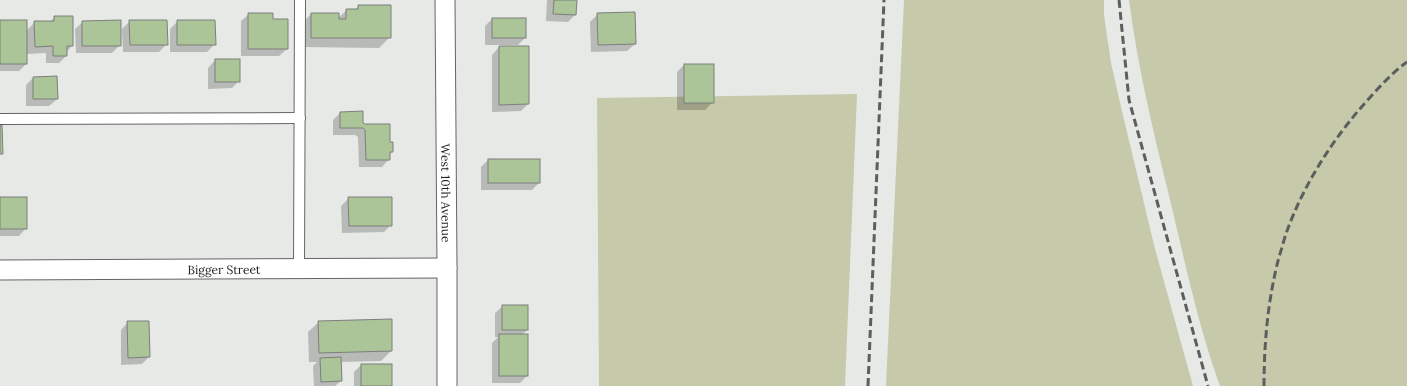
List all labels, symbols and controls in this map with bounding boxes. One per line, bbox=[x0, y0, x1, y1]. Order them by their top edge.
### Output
street label: West 10th Avenue bbox=[439, 143, 454, 243]
street label: Bigger Street bbox=[188, 261, 261, 277]

